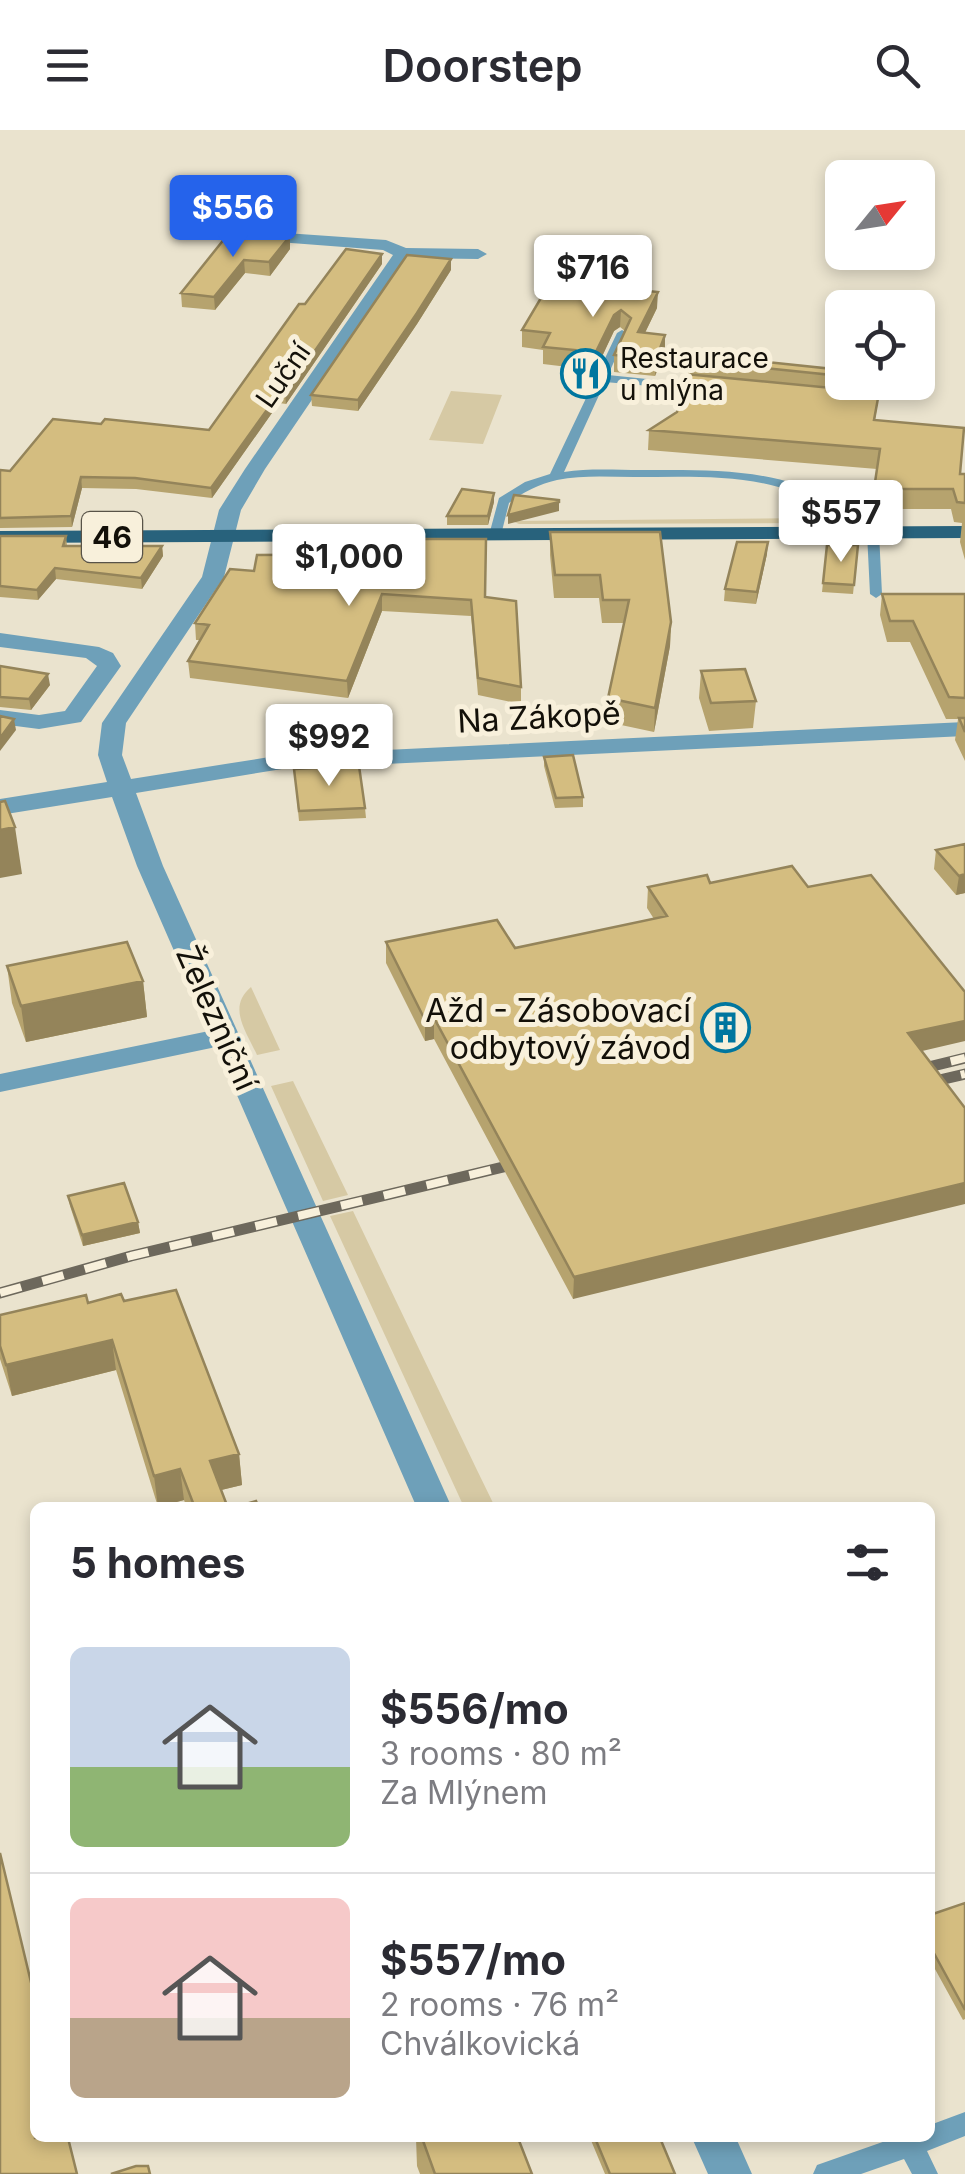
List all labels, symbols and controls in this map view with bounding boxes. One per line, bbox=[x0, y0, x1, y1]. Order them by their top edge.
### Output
icon: menu bbox=[40, 38, 95, 93]
text: Doorstep bbox=[382, 38, 583, 93]
icon: search bbox=[870, 38, 925, 93]
north arrow bbox=[825, 160, 935, 270]
map controls bbox=[825, 160, 935, 400]
pin: $556 bbox=[174, 175, 292, 260]
text: $556 bbox=[192, 188, 274, 227]
pin: $716 bbox=[534, 235, 652, 320]
text: $716 bbox=[556, 248, 630, 287]
button: locate bbox=[825, 290, 935, 400]
street label: Luční bbox=[249, 336, 318, 414]
place label: Restaurace u mlýna bbox=[620, 341, 769, 407]
restaurant icon: Restaurace u mlýna bbox=[559, 348, 611, 400]
pin: $557 bbox=[782, 480, 900, 565]
text: $557 bbox=[801, 493, 881, 532]
road number: 46 bbox=[82, 512, 142, 562]
pin: $1,000 bbox=[268, 524, 430, 609]
text: $1,000 bbox=[294, 537, 404, 576]
street label: Na Zákopě bbox=[456, 693, 622, 741]
pin: $992 bbox=[270, 704, 388, 789]
text: $992 bbox=[288, 717, 370, 756]
street label: Železniční bbox=[168, 940, 266, 1096]
place label: Ažd - Zásobovací odbytový závod bbox=[425, 991, 691, 1067]
building icon: Ažd - Zásobovací odbytový závod bbox=[700, 1002, 752, 1054]
icon: filters bbox=[840, 1535, 895, 1590]
text: 5 homes bbox=[70, 1537, 246, 1588]
text: $556/mo bbox=[380, 1683, 569, 1734]
icon: home bbox=[150, 1687, 270, 1807]
text: 3 rooms · 80 m² bbox=[380, 1734, 622, 1773]
text: Za Mlýnem bbox=[380, 1773, 547, 1812]
text: $557/mo bbox=[380, 1934, 566, 1985]
icon: home bbox=[150, 1938, 270, 2058]
text: 2 rooms · 76 m² bbox=[380, 1985, 619, 2024]
text: Chválkovická bbox=[380, 2024, 580, 2063]

